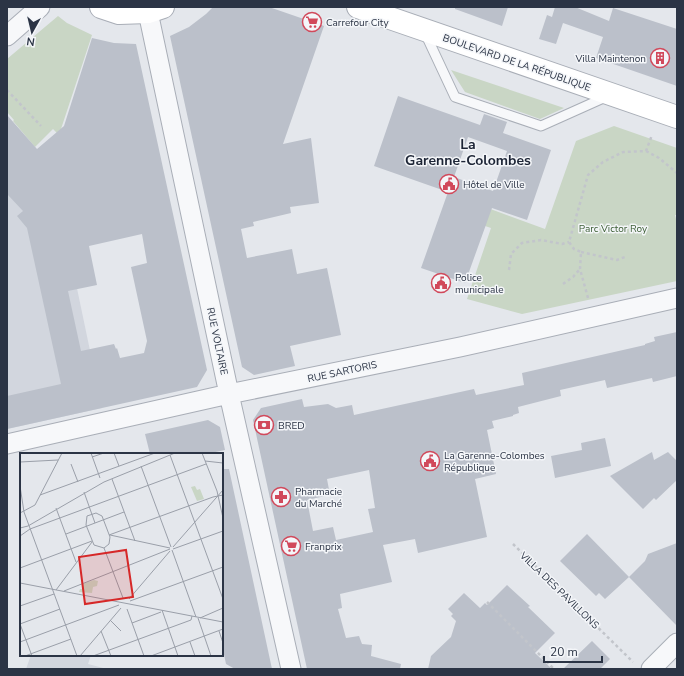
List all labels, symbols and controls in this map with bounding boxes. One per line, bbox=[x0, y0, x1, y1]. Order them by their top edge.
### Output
supermarket icon: Carrefour City bbox=[301, 11, 323, 33]
north arrow bbox=[12, 12, 52, 52]
place label: Carrefour City bbox=[326, 16, 389, 30]
street label: BOULEVARD DE LA RÉPUBLIQUE bbox=[441, 31, 593, 95]
text: N bbox=[26, 33, 36, 49]
building icon: Villa Maintenon bbox=[649, 47, 671, 69]
place label: Villa Maintenon bbox=[574, 52, 646, 66]
district label: La Garenne-Colombes bbox=[405, 135, 531, 170]
public building icon: Hôtel de Ville bbox=[438, 173, 460, 195]
place label: Hôtel de Ville bbox=[463, 178, 525, 192]
park label: Parc Victor Roy bbox=[579, 222, 648, 236]
place label: Police municipale bbox=[455, 271, 503, 297]
public building icon: Police municipale bbox=[430, 272, 452, 294]
street label: RUE VOLTAIRE bbox=[203, 306, 231, 376]
street label: RUE SARTORIS bbox=[306, 358, 378, 386]
bank icon: BRED bbox=[253, 414, 275, 436]
place label: BRED bbox=[278, 419, 305, 433]
place label: La Garenne-Colombes République bbox=[444, 449, 545, 475]
public building icon: La Garenne-Colombes République bbox=[419, 450, 441, 472]
inset map bbox=[20, 453, 223, 656]
place label: Pharmacie du Marché bbox=[295, 485, 342, 511]
pharmacy icon: Pharmacie du Marché bbox=[270, 486, 292, 508]
supermarket icon: Franprix bbox=[280, 535, 302, 557]
place label: Franprix bbox=[305, 540, 343, 554]
street label: VILLA DES PAVILLONS bbox=[516, 548, 602, 632]
scale bar bbox=[544, 638, 602, 664]
text: 20 m bbox=[550, 644, 578, 660]

